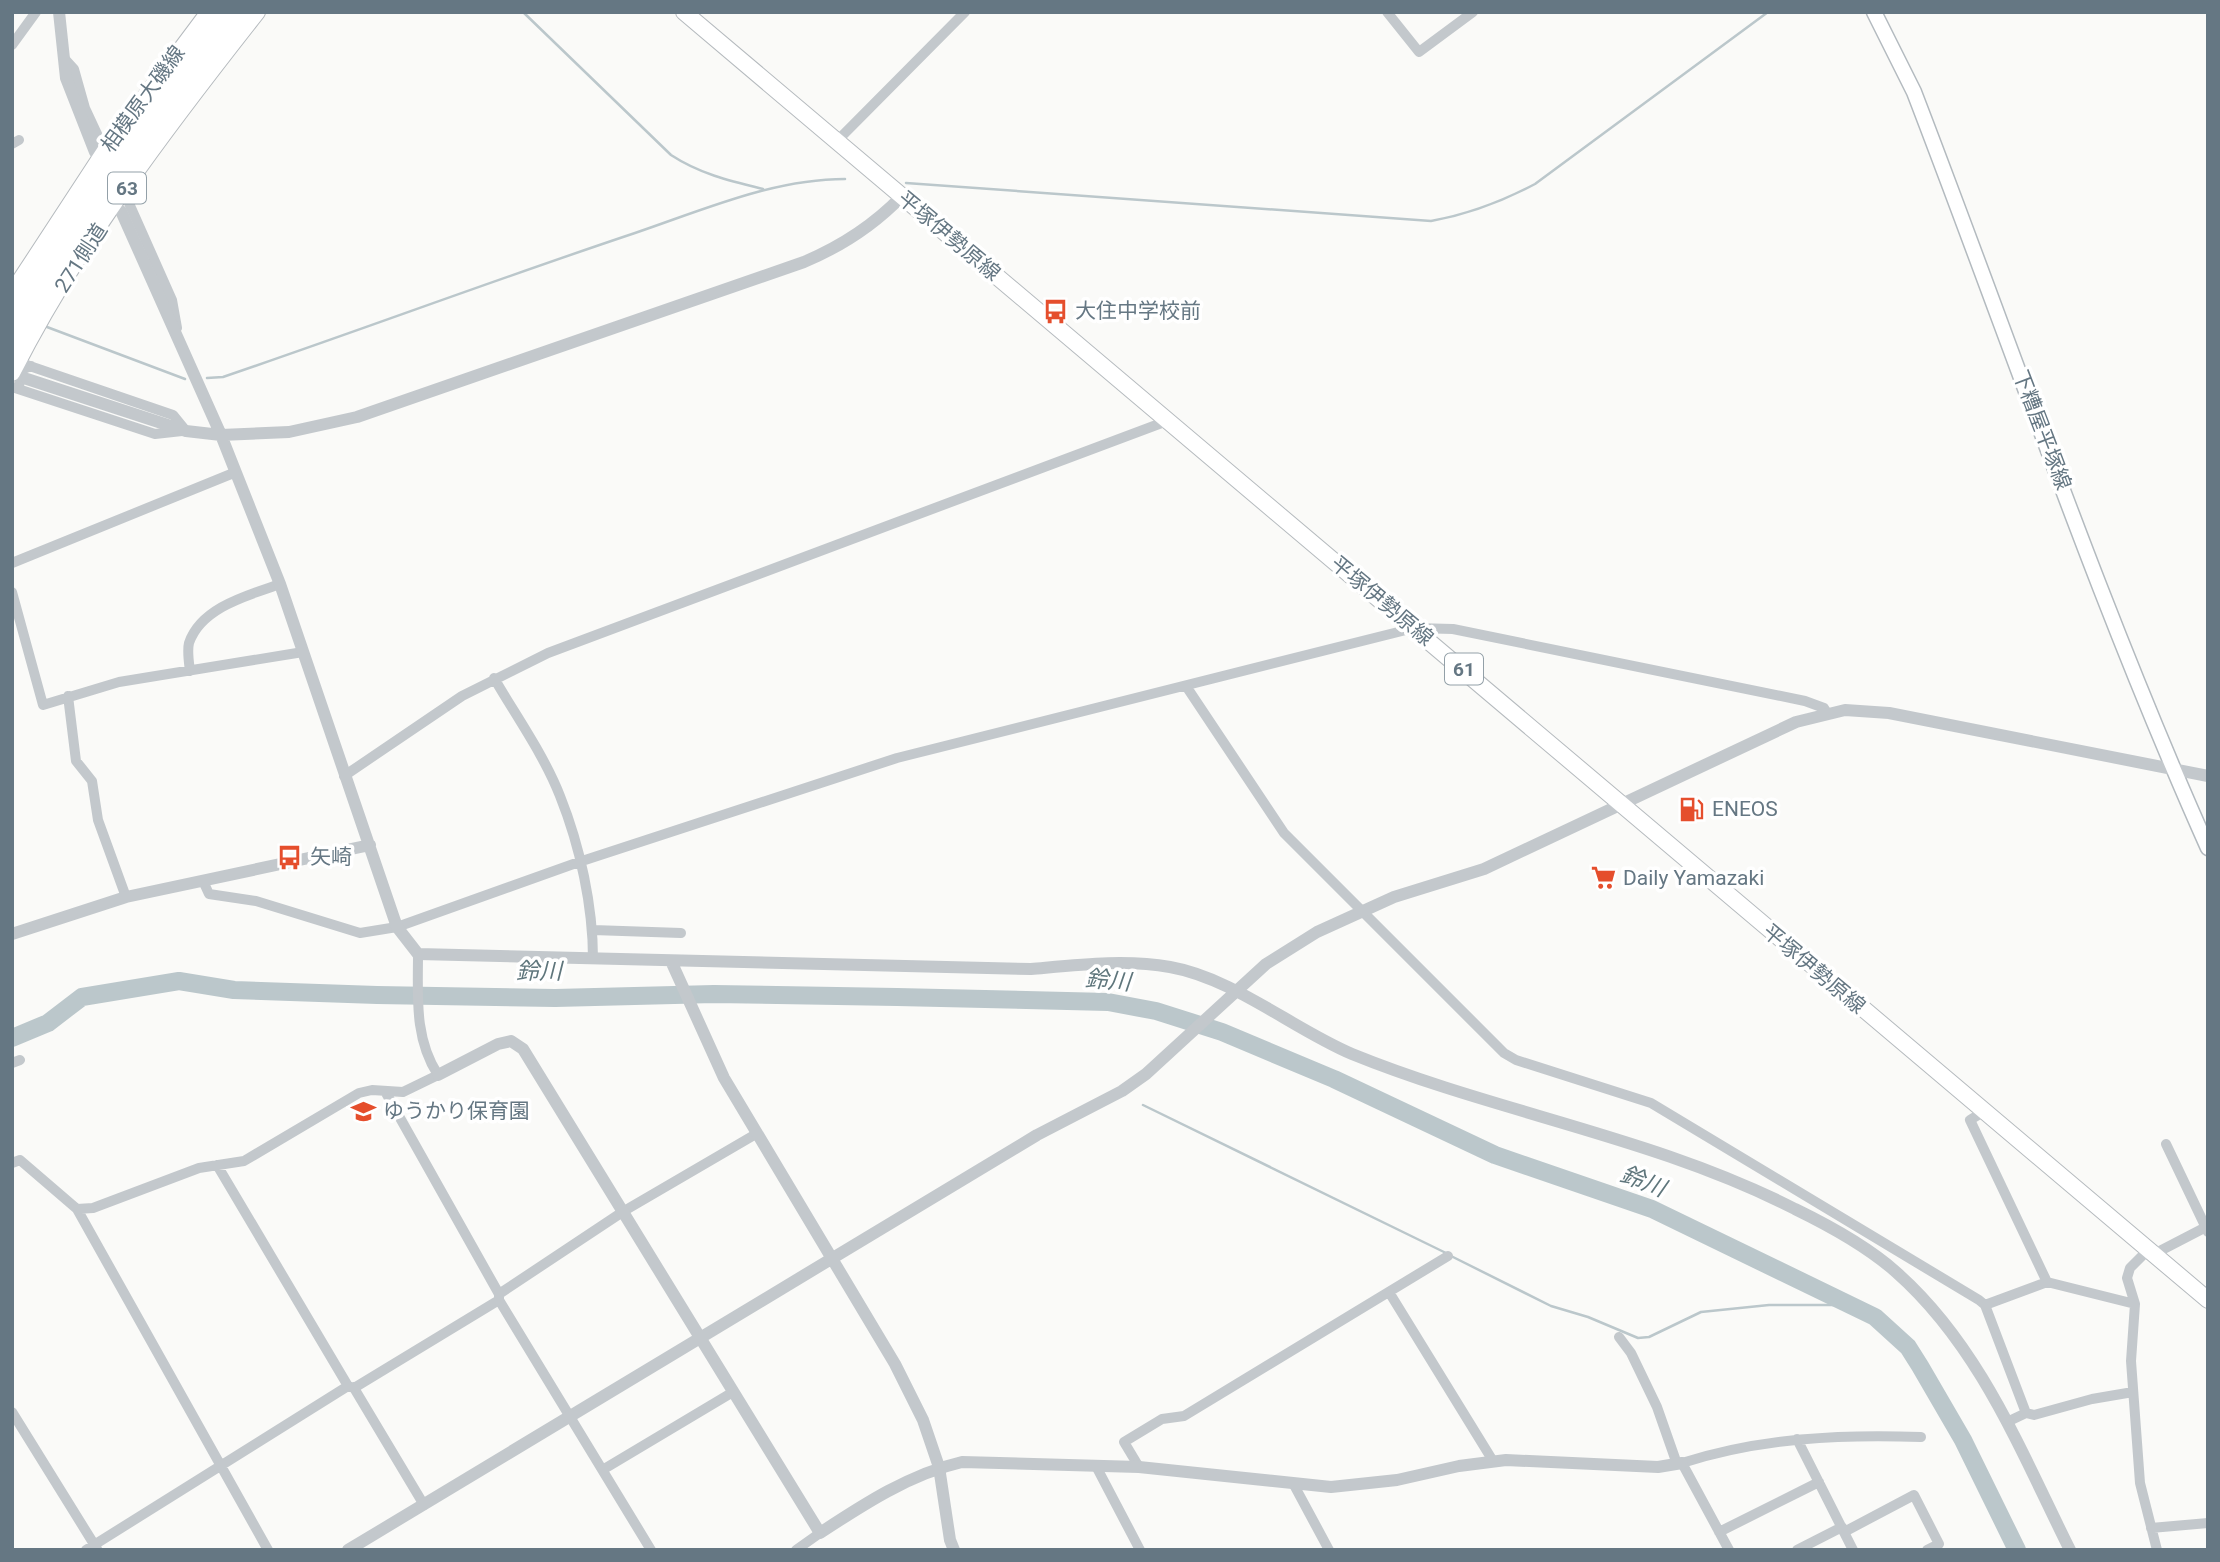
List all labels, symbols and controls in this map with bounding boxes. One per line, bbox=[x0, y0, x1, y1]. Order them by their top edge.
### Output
street label: 相模原大磯線 bbox=[96, 41, 190, 157]
road number: 63 bbox=[108, 172, 146, 204]
street label: 平塚伊勢原線 bbox=[893, 186, 1005, 286]
street label: 271側道 bbox=[50, 219, 112, 297]
bus stop icon: 大住中学校前 bbox=[1041, 297, 1069, 325]
place label: 大住中学校前 bbox=[1075, 299, 1201, 323]
street label: 下糟屋平塚線 bbox=[2008, 367, 2076, 493]
street label: 平塚伊勢原線 bbox=[1326, 551, 1438, 651]
road number: 61 bbox=[1445, 654, 1483, 684]
fuel station icon: ENEOS bbox=[1678, 795, 1706, 823]
place label: ENEOS bbox=[1712, 797, 1778, 821]
bus stop icon: 矢崎 bbox=[276, 843, 304, 871]
place label: 矢崎 bbox=[310, 845, 352, 869]
supermarket icon: Daily Yamazaki bbox=[1589, 864, 1617, 892]
place label: Daily Yamazaki bbox=[1623, 866, 1764, 890]
street label: 平塚伊勢原線 bbox=[1758, 919, 1870, 1019]
water label: 鈴川 bbox=[516, 958, 565, 985]
water label: 鈴川 bbox=[1084, 965, 1135, 996]
school or university icon: ゆうかり保育園 bbox=[349, 1097, 377, 1125]
place label: ゆうかり保育園 bbox=[383, 1099, 530, 1123]
water label: 鈴川 bbox=[1617, 1161, 1672, 1203]

